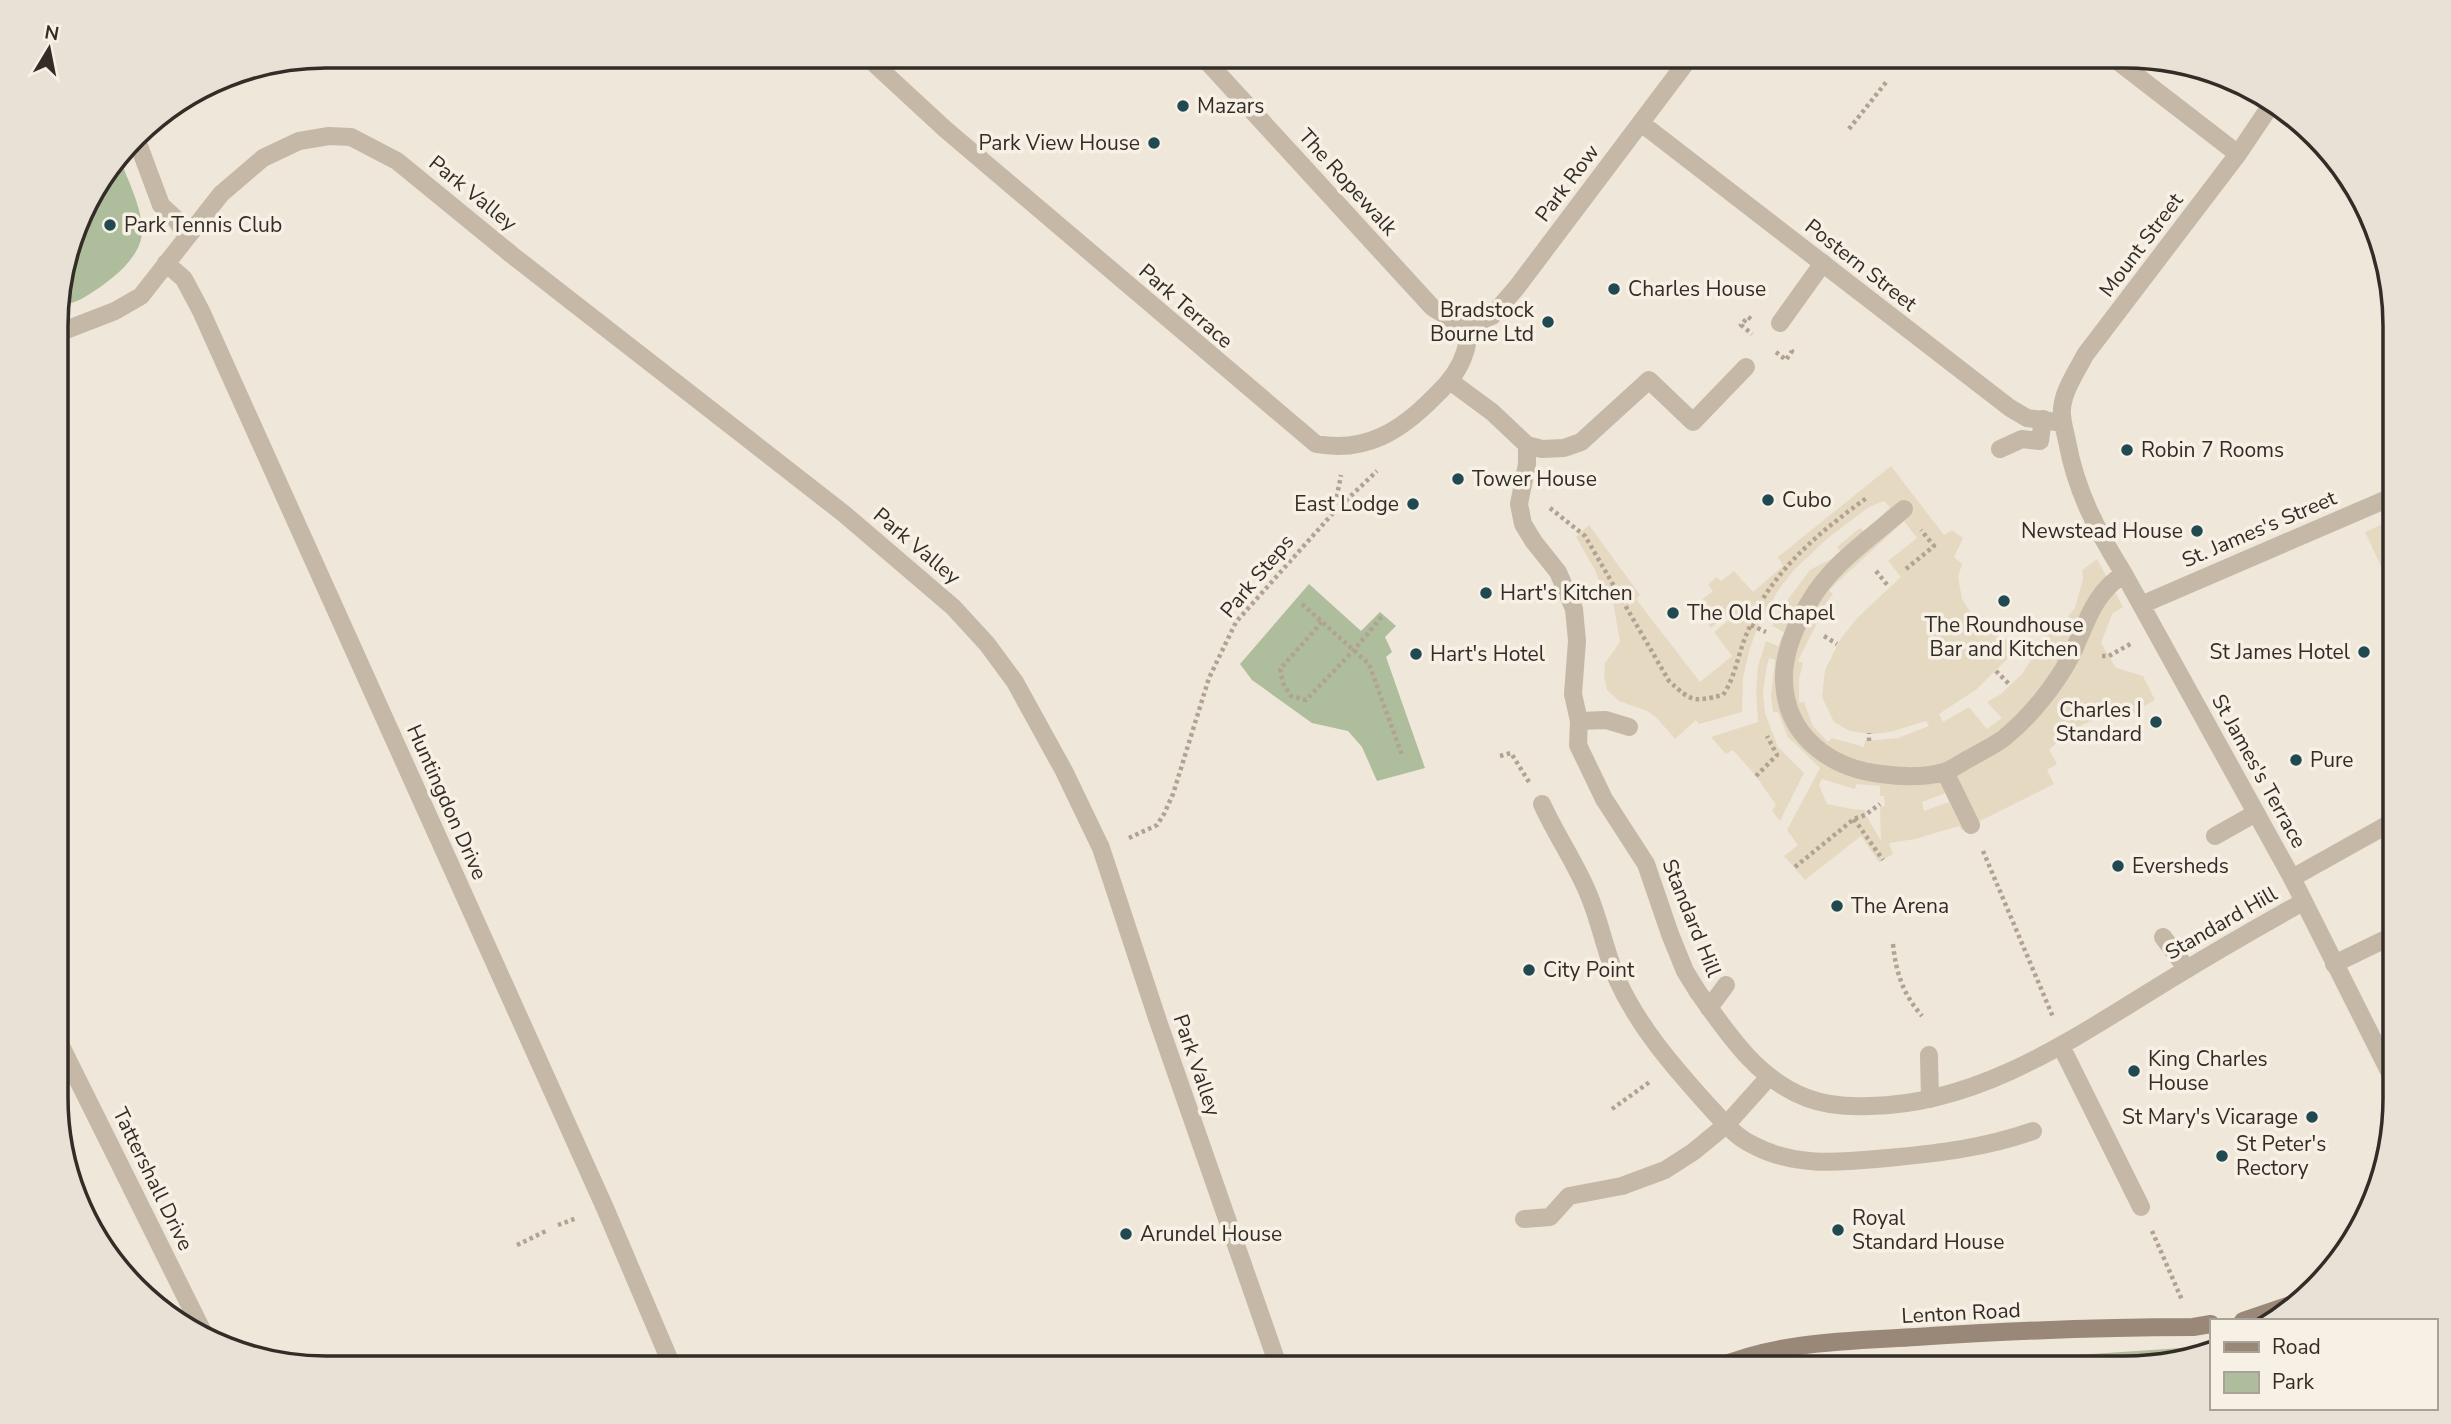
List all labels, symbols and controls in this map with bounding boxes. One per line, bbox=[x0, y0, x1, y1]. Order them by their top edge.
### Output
north arrow bbox=[14, 14, 84, 84]
text: N bbox=[43, 19, 61, 47]
place label: Mazars bbox=[1197, 92, 1264, 120]
marker: Mazars bbox=[1175, 98, 1191, 114]
street label: The Ropewalk bbox=[1292, 122, 1404, 242]
place label: Park View House bbox=[979, 129, 1140, 157]
marker: Park View House bbox=[1146, 135, 1162, 151]
street label: Park Row bbox=[1529, 138, 1606, 227]
street label: Park Valley bbox=[423, 149, 523, 237]
street label: Mount Street bbox=[2093, 187, 2190, 303]
place label: Park Tennis Club bbox=[124, 211, 282, 239]
street label: Postern Street bbox=[1799, 212, 1923, 318]
marker: Park Tennis Club bbox=[102, 217, 118, 233]
street label: Park Terrace bbox=[1133, 257, 1239, 355]
place label: Charles House bbox=[1628, 275, 1766, 303]
marker: Charles House bbox=[1606, 281, 1622, 297]
place label: Bradstock Bourne Ltd bbox=[1430, 296, 1534, 348]
marker: Bradstock Bourne Ltd bbox=[1540, 314, 1556, 330]
place label: Robin 7 Rooms bbox=[2141, 436, 2284, 464]
marker: Robin 7 Rooms bbox=[2119, 442, 2135, 458]
place label: Tower House bbox=[1472, 465, 1597, 493]
marker: Tower House bbox=[1450, 471, 1466, 487]
street label: St. James's Street bbox=[2177, 484, 2341, 574]
place label: Cubo bbox=[1782, 486, 1832, 514]
place label: East Lodge bbox=[1294, 490, 1399, 518]
marker: Cubo bbox=[1760, 492, 1776, 508]
marker: East Lodge bbox=[1405, 496, 1421, 512]
street label: Park Valley bbox=[867, 501, 967, 591]
place label: Newstead House bbox=[2021, 517, 2183, 545]
marker: Newstead House bbox=[2189, 523, 2205, 539]
street label: Park Steps bbox=[1214, 528, 1300, 624]
place label: Hart's Kitchen bbox=[1500, 579, 1633, 607]
marker: Hart's Kitchen bbox=[1478, 585, 1494, 601]
marker: The Roundhouse Bar and Kitchen bbox=[1996, 593, 2012, 609]
place label: The Old Chapel bbox=[1687, 599, 1836, 627]
marker: The Old Chapel bbox=[1665, 605, 1681, 621]
place label: The Roundhouse Bar and Kitchen bbox=[1924, 611, 2084, 663]
place label: St James Hotel bbox=[2210, 638, 2351, 666]
place label: Hart's Hotel bbox=[1430, 640, 1546, 668]
marker: St James Hotel bbox=[2356, 644, 2372, 660]
marker: Hart's Hotel bbox=[1408, 646, 1424, 662]
street label: St James's Terrace bbox=[2205, 689, 2313, 853]
place label: Charles I Standard bbox=[2056, 696, 2142, 748]
marker: Charles I Standard bbox=[2148, 714, 2164, 730]
street label: Huntingdon Drive bbox=[400, 720, 494, 884]
place label: Pure bbox=[2310, 746, 2354, 774]
marker: Pure bbox=[2288, 752, 2304, 768]
place label: Eversheds bbox=[2132, 852, 2229, 880]
street label: Standard Hill bbox=[1656, 855, 1729, 982]
marker: Eversheds bbox=[2110, 858, 2126, 874]
street label: Standard Hill bbox=[2160, 879, 2283, 966]
place label: The Arena bbox=[1851, 892, 1949, 920]
marker: The Arena bbox=[1829, 898, 1845, 914]
place label: City Point bbox=[1543, 956, 1635, 984]
marker: City Point bbox=[1521, 962, 1537, 978]
street label: Park Valley bbox=[1167, 1010, 1228, 1120]
place label: King Charles House bbox=[2148, 1045, 2268, 1097]
marker: King Charles House bbox=[2126, 1063, 2142, 1079]
street label: Tattershall Drive bbox=[106, 1103, 200, 1255]
place label: St Mary's Vicarage bbox=[2122, 1103, 2298, 1131]
marker: St Mary's Vicarage bbox=[2304, 1109, 2320, 1125]
place label: St Peter's Rectory bbox=[2236, 1130, 2326, 1182]
marker: St Peter's Rectory bbox=[2214, 1148, 2230, 1164]
place label: Royal Standard House bbox=[1852, 1204, 2004, 1256]
place label: Arundel House bbox=[1140, 1220, 1282, 1248]
marker: Royal Standard House bbox=[1830, 1222, 1846, 1238]
marker: Arundel House bbox=[1118, 1226, 1134, 1242]
street label: Lenton Road bbox=[1901, 1296, 2021, 1330]
legend bbox=[2210, 1319, 2437, 1410]
text: Road bbox=[2272, 1333, 2321, 1361]
text: Park bbox=[2272, 1368, 2314, 1396]

